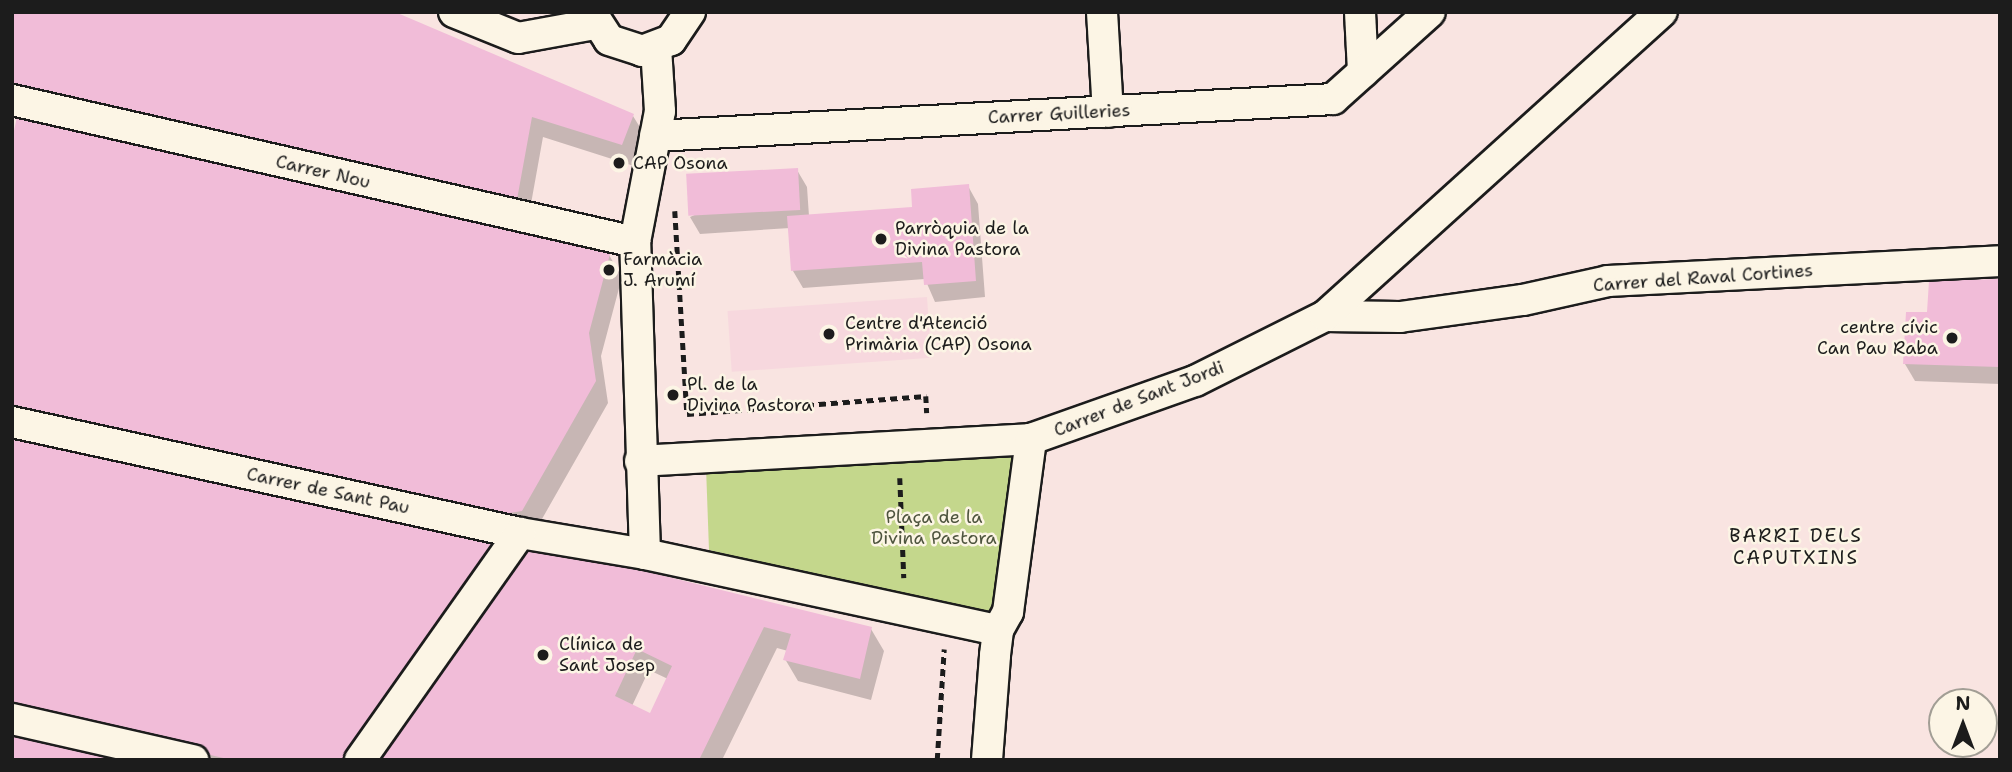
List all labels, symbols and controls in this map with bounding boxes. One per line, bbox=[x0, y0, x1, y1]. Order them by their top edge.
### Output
street label: Carrer Guilleries bbox=[987, 99, 1131, 129]
street label: Carrer Nou bbox=[274, 151, 372, 193]
place label: CAP Osona bbox=[633, 152, 728, 174]
marker: CAP Osona bbox=[611, 155, 627, 171]
place label: Parròquia de la Divina Pastora bbox=[895, 218, 1029, 260]
marker: Parròquia de la Divina Pastora bbox=[873, 231, 889, 247]
place label: Farmàcia J. Arumí bbox=[623, 249, 702, 292]
street label: Carrer del Raval Cortines bbox=[1592, 260, 1814, 296]
marker: Farmàcia J. Arumí bbox=[601, 262, 617, 278]
place label: Centre d'Atenció Primària (CAP) Osona bbox=[845, 313, 1032, 356]
place label: centre cívic Can Pau Raba bbox=[1817, 317, 1938, 360]
marker: Centre d'Atenció Primària (CAP) Osona bbox=[819, 324, 839, 344]
marker: centre cívic Can Pau Raba bbox=[1944, 330, 1960, 346]
street label: Carrer de Sant Jordi bbox=[1051, 357, 1227, 441]
place label: Pl. de la Divina Pastora bbox=[687, 374, 812, 416]
marker: Pl. de la Divina Pastora bbox=[665, 387, 681, 403]
street label: Carrer de Sant Pau bbox=[245, 463, 411, 519]
park label: Plaça de la Divina Pastora bbox=[871, 507, 997, 550]
district label: BARRI DELS CAPUTXINS bbox=[1730, 525, 1862, 569]
place label: Clínica de Sant Josep bbox=[559, 634, 655, 676]
marker: Clínica de Sant Josep bbox=[533, 645, 553, 665]
north arrow bbox=[1928, 688, 1998, 758]
text: N bbox=[1955, 691, 1971, 716]

